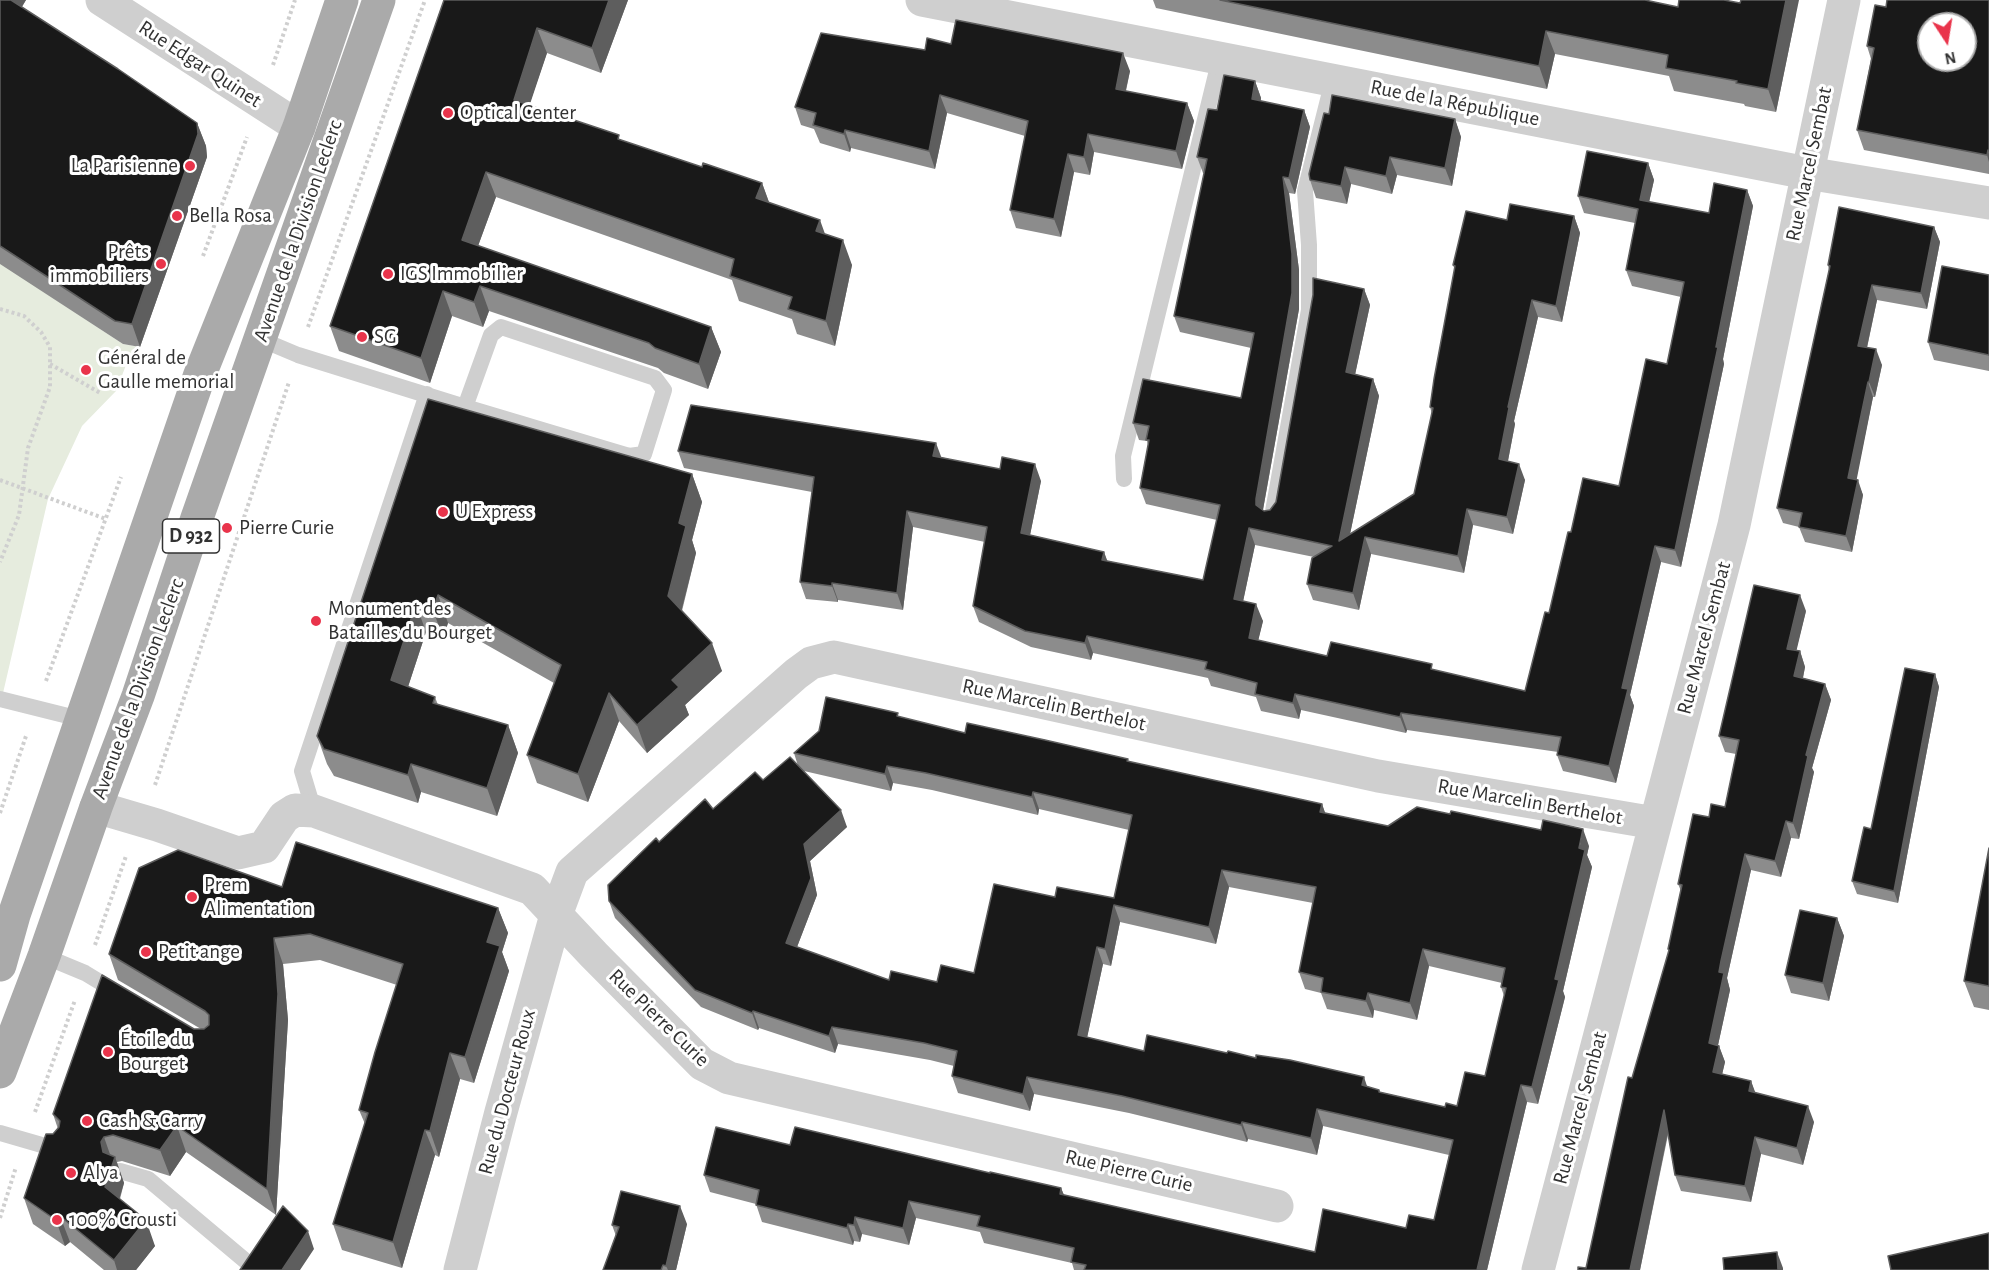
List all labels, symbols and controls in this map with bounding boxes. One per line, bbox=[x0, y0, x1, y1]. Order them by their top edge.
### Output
north arrow bbox=[1917, 12, 1977, 72]
street label: Rue Edgar Quinet bbox=[134, 15, 266, 113]
text: N bbox=[1943, 49, 1957, 67]
street label: Rue de la République bbox=[1368, 74, 1542, 132]
street label: Rue Marcel Sembat bbox=[1780, 84, 1838, 244]
place label: Optical Center bbox=[460, 100, 576, 126]
marker: Optical Center bbox=[441, 106, 455, 120]
street label: Avenue de la Division Leclerc bbox=[248, 117, 348, 345]
place label: La Parisienne bbox=[71, 153, 178, 179]
marker: La Parisienne bbox=[183, 159, 197, 173]
place label: Bella Rosa bbox=[189, 203, 272, 229]
marker: Bella Rosa bbox=[170, 209, 184, 223]
place label: Prêts immobiliers bbox=[50, 239, 149, 289]
marker: Prêts immobiliers bbox=[154, 257, 168, 271]
place label: IGS Immobilier bbox=[400, 261, 523, 287]
marker: IGS Immobilier bbox=[381, 267, 395, 281]
place label: SG bbox=[374, 324, 397, 350]
marker: SG bbox=[355, 330, 369, 344]
place label: Général de Gaulle memorial bbox=[98, 345, 234, 395]
marker: Général de Gaulle memorial bbox=[79, 363, 93, 377]
place label: U Express bbox=[455, 499, 533, 525]
marker: U Express bbox=[436, 505, 450, 519]
place label: Pierre Curie bbox=[239, 515, 334, 541]
road number: D 932 bbox=[162, 519, 219, 553]
marker: Pierre Curie bbox=[220, 521, 234, 535]
street label: Rue Marcel Sembat bbox=[1671, 559, 1737, 717]
street label: Avenue de la Division Leclerc bbox=[86, 575, 190, 803]
place label: Monument des Batailles du Bourget bbox=[328, 596, 492, 646]
marker: Monument des Batailles du Bourget bbox=[309, 614, 323, 628]
street label: Rue Marcelin Berthelot bbox=[960, 673, 1148, 737]
street label: Rue Marcelin Berthelot bbox=[1436, 773, 1624, 831]
place label: Prem Alimentation bbox=[204, 872, 313, 922]
marker: Prem Alimentation bbox=[185, 890, 199, 904]
place label: Petit ange bbox=[158, 939, 240, 965]
marker: Petit ange bbox=[139, 945, 153, 959]
street label: Rue Pierre Curie bbox=[603, 964, 715, 1072]
street label: Rue du Docteur Roux bbox=[473, 1007, 541, 1177]
place label: Étoile du Bourget bbox=[120, 1027, 191, 1077]
street label: Rue Marcel Sembat bbox=[1547, 1029, 1613, 1187]
marker: Étoile du Bourget bbox=[101, 1045, 115, 1059]
place label: Cash & Carry bbox=[99, 1108, 203, 1134]
marker: Cash & Carry bbox=[80, 1114, 94, 1128]
street label: Rue Pierre Curie bbox=[1063, 1144, 1195, 1198]
place label: Alya bbox=[83, 1160, 119, 1186]
marker: Alya bbox=[64, 1166, 78, 1180]
place label: 100% Crousti bbox=[69, 1207, 177, 1233]
marker: 100% Crousti bbox=[50, 1213, 64, 1227]

